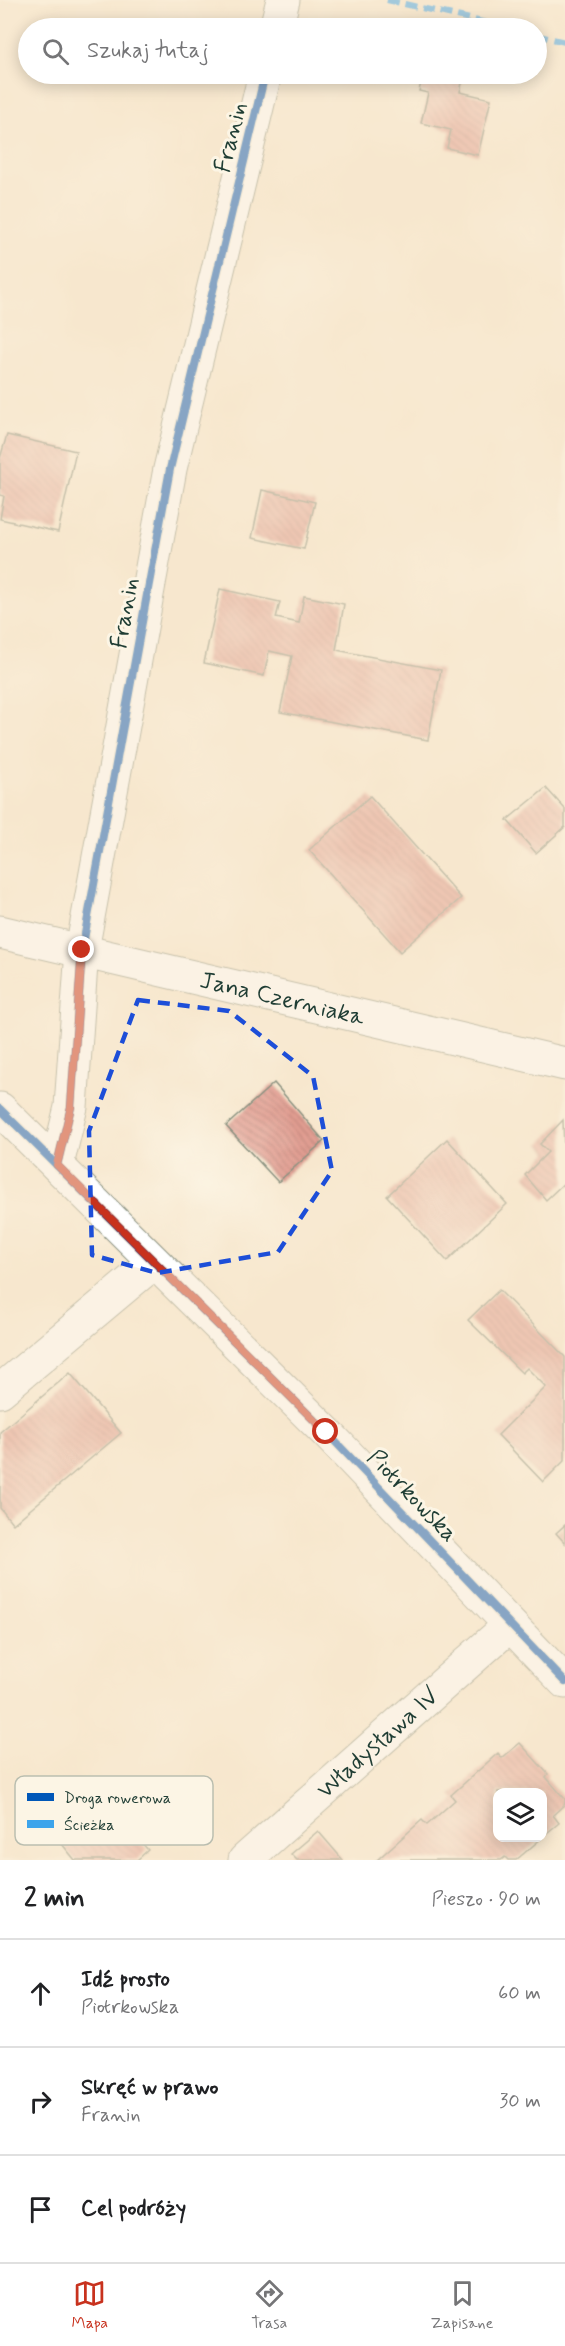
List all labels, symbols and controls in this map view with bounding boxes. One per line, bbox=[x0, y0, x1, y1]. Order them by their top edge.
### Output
search box bbox=[18, 18, 547, 84]
icon: search bbox=[39, 35, 72, 68]
text: Szukaj tutaj bbox=[87, 37, 209, 65]
street label: Franin bbox=[208, 99, 255, 176]
street label: Franin bbox=[104, 575, 147, 651]
route end bbox=[68, 936, 94, 962]
street label: Jana Czerniaka bbox=[197, 965, 368, 1034]
route start bbox=[312, 1418, 338, 1444]
street label: Piotrkowska bbox=[360, 1443, 464, 1549]
street label: Władysława IV bbox=[311, 1681, 446, 1806]
legend bbox=[15, 1776, 213, 1845]
text: Droga rowerowa bbox=[64, 1788, 171, 1809]
map controls bbox=[493, 1788, 547, 1842]
button: layers bbox=[493, 1788, 547, 1842]
text: Ścieżka bbox=[64, 1815, 115, 1836]
text: 2 min bbox=[24, 1882, 85, 1916]
text: Pieszo · 90 m bbox=[431, 1886, 541, 1913]
text: Idź prosto bbox=[81, 1966, 170, 1994]
icon: ahead bbox=[24, 1977, 57, 2010]
text: 60 m bbox=[498, 1980, 541, 2007]
text: Piotrkowska bbox=[81, 1994, 179, 2021]
text: Skręć w prawo bbox=[81, 2074, 218, 2102]
icon: right bbox=[24, 2085, 57, 2118]
text: 30 m bbox=[499, 2088, 541, 2115]
text: Franin bbox=[81, 2102, 141, 2129]
icon: arrive bbox=[24, 2193, 57, 2226]
text: Cel podróży bbox=[81, 2195, 186, 2223]
tab: Mapa bbox=[72, 2277, 108, 2334]
tab: Trasa bbox=[251, 2277, 287, 2334]
tab: Zapisane bbox=[431, 2277, 493, 2334]

